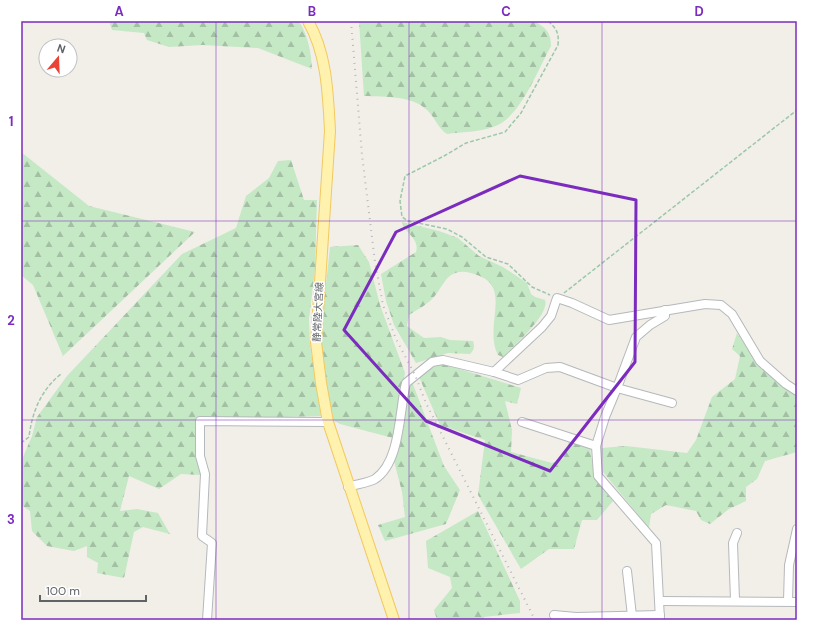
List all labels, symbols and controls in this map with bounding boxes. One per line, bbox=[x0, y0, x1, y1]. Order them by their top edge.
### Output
text: A bbox=[114, 3, 124, 20]
text: B bbox=[308, 3, 316, 20]
text: C bbox=[501, 3, 511, 20]
text: D bbox=[694, 3, 704, 20]
north arrow bbox=[38, 38, 78, 78]
text: N bbox=[55, 41, 67, 56]
text: 1 bbox=[9, 113, 13, 130]
street label: 静常陸大宮線 bbox=[310, 282, 326, 342]
text: 2 bbox=[7, 312, 15, 329]
text: 3 bbox=[7, 511, 15, 528]
scale bar bbox=[40, 577, 146, 603]
text: 100 m bbox=[46, 583, 80, 599]

